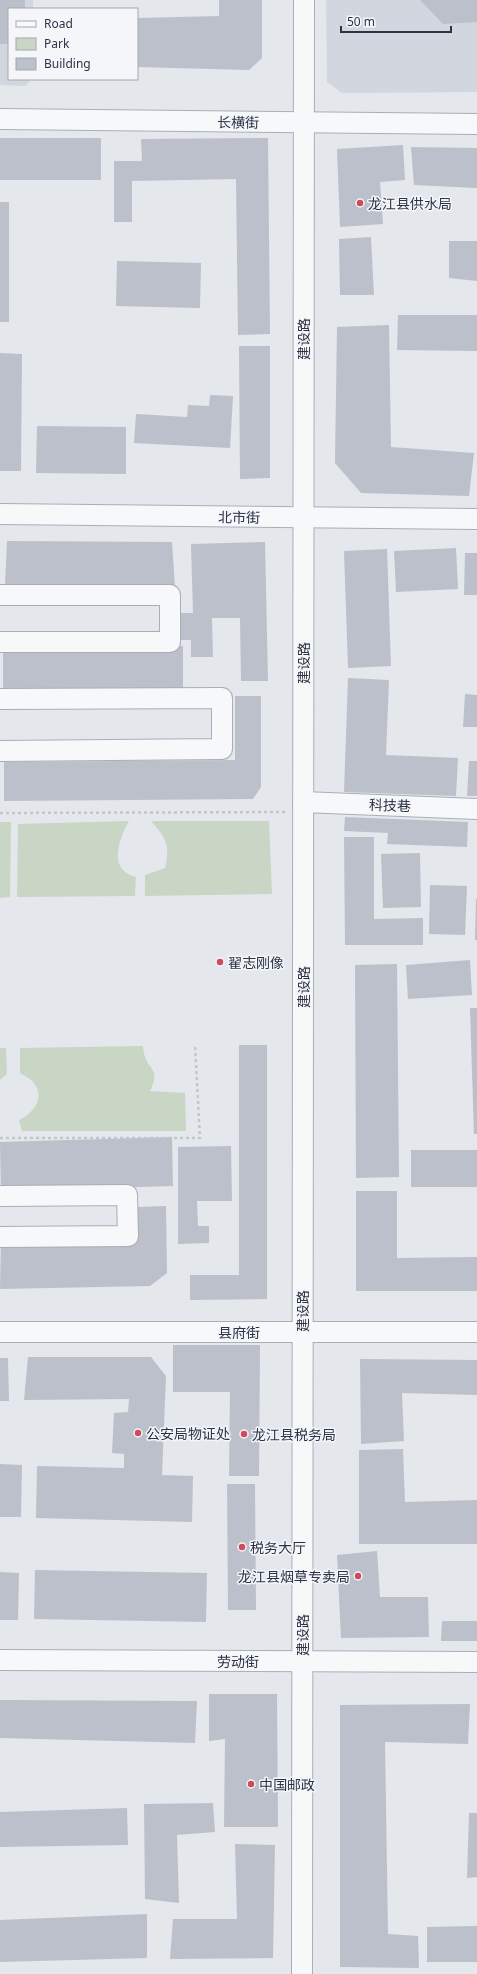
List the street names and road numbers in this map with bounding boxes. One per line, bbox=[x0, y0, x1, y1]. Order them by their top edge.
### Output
street label: 长横街 bbox=[217, 112, 259, 132]
street label: 建设路 bbox=[294, 318, 313, 360]
street label: 北市街 bbox=[218, 507, 260, 527]
street label: 建设路 bbox=[294, 642, 313, 684]
street label: 科技巷 bbox=[369, 795, 411, 815]
street label: 建设路 bbox=[294, 966, 313, 1008]
street label: 建设路 bbox=[293, 1290, 312, 1332]
street label: 县府街 bbox=[218, 1323, 260, 1342]
street label: 建设路 bbox=[293, 1614, 312, 1656]
street label: 劳动街 bbox=[217, 1652, 259, 1671]

